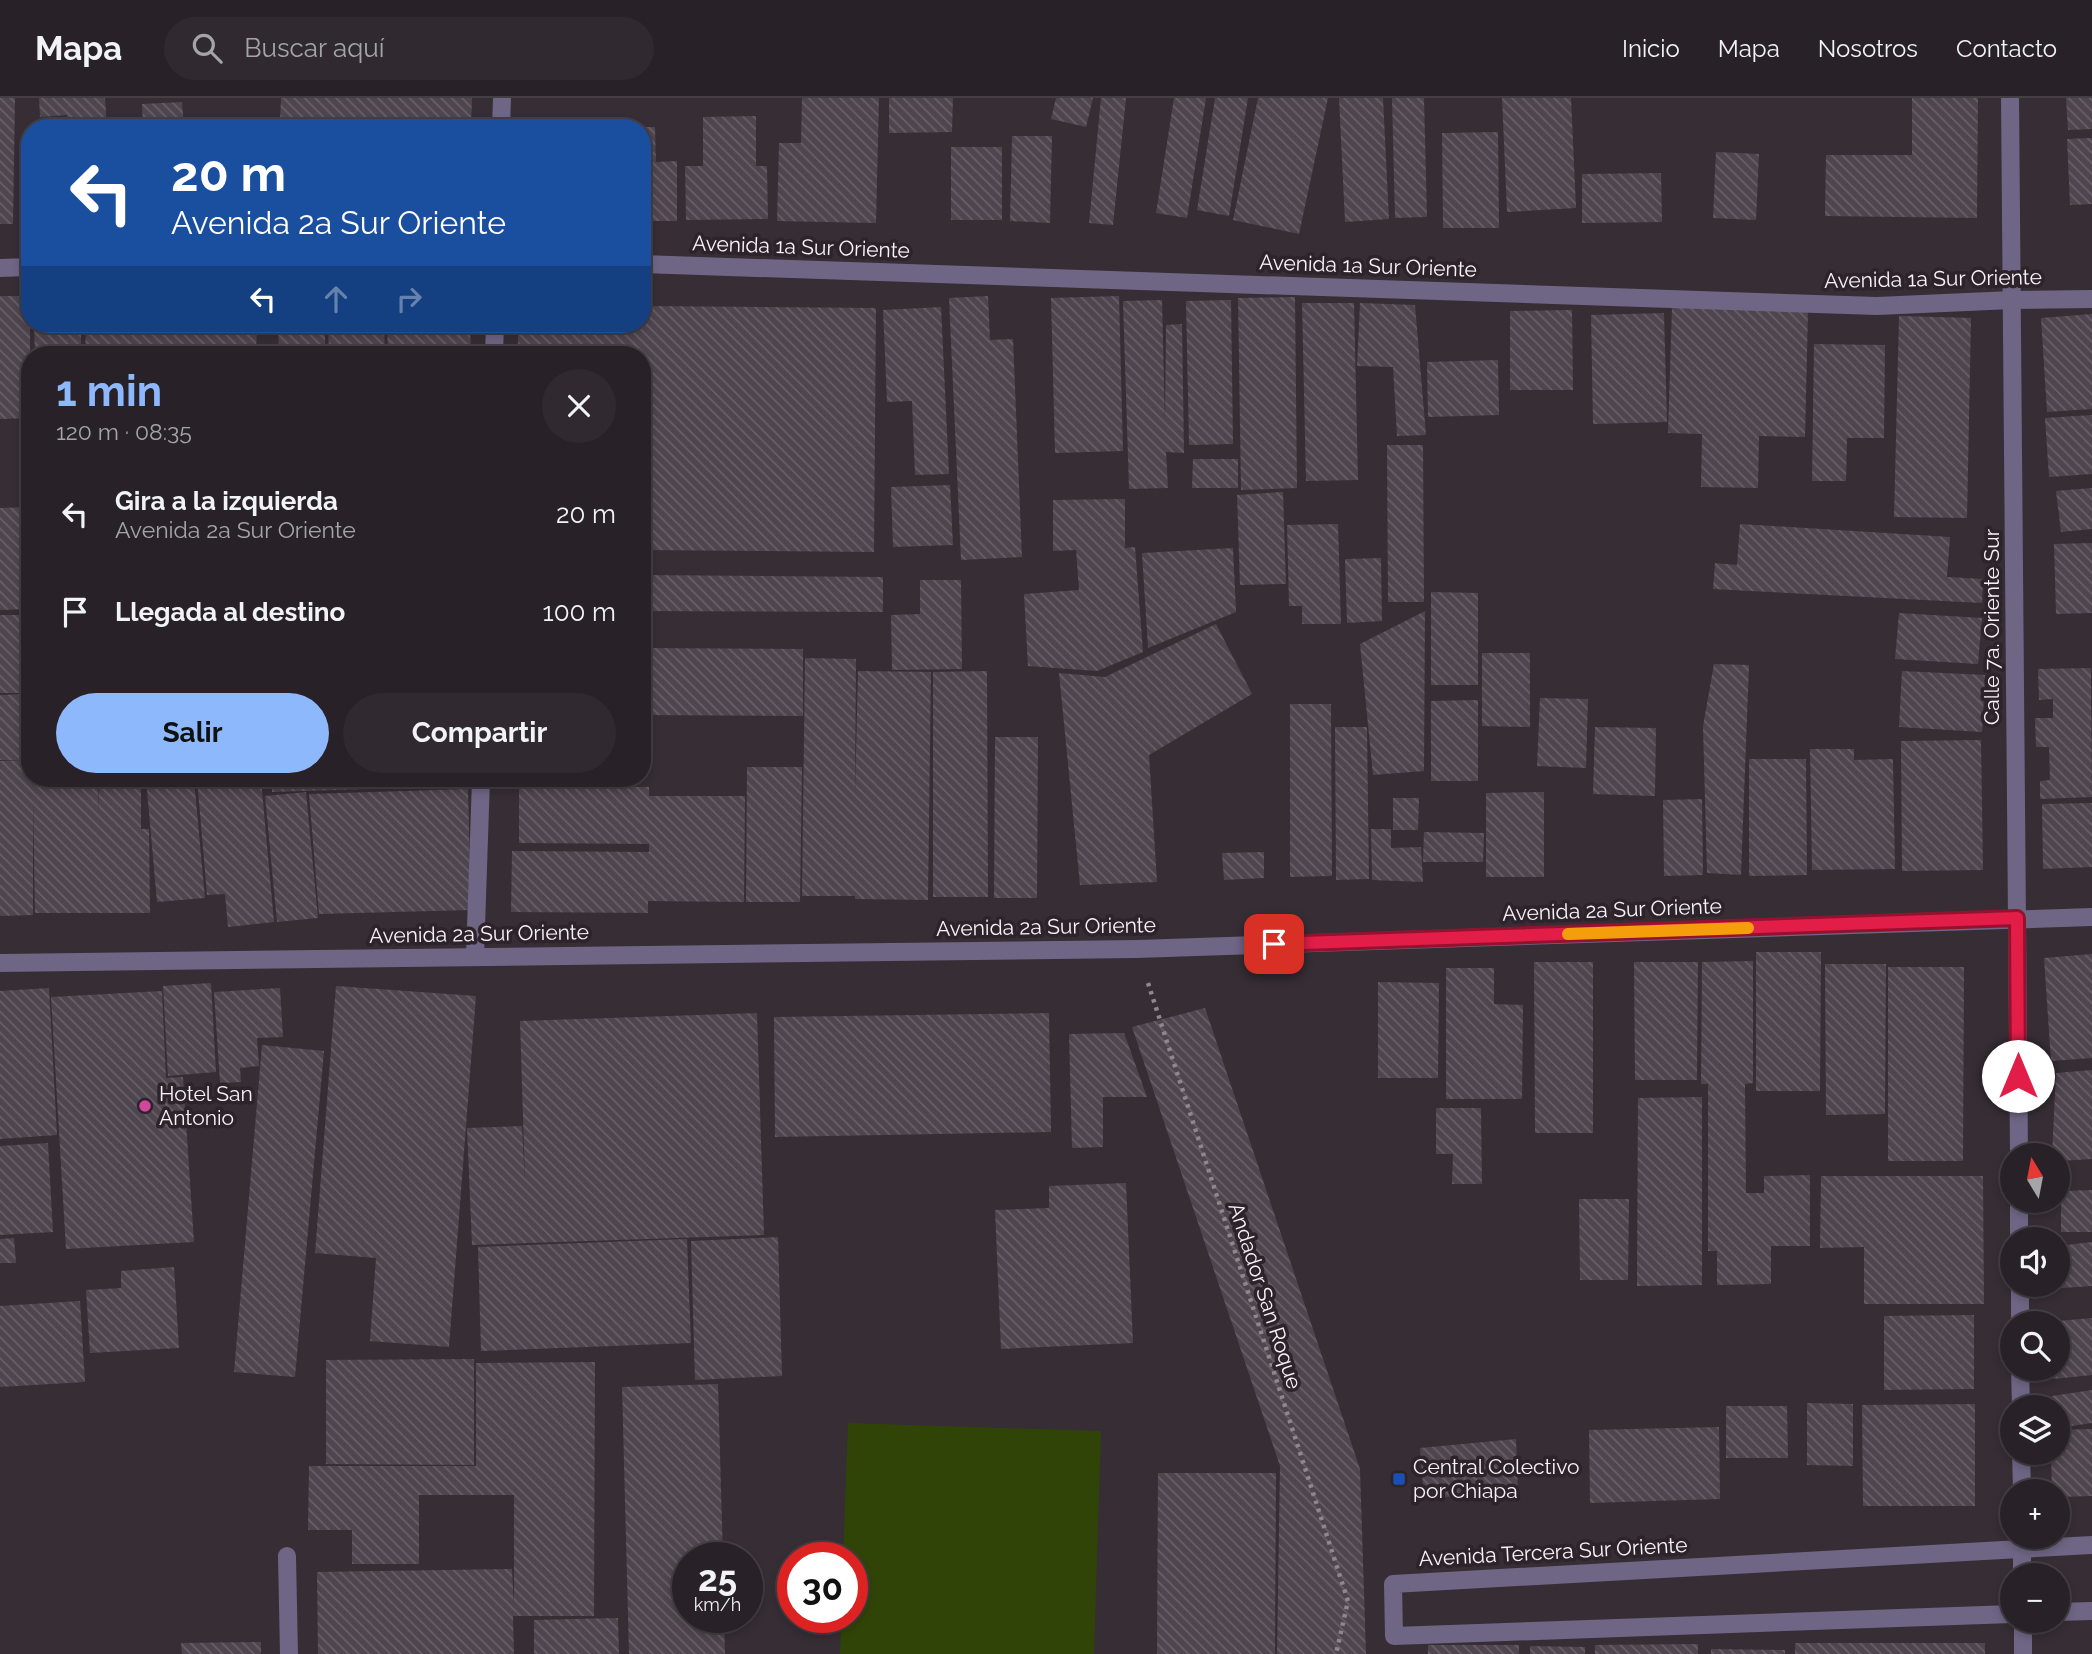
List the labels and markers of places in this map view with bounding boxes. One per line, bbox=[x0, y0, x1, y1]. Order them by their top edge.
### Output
pin bbox=[1244, 914, 1304, 974]
place label: Hotel San Antonio bbox=[159, 1081, 253, 1130]
marker: Hotel San Antonio bbox=[137, 1098, 153, 1114]
place label: Central Colectivo por Chiapa bbox=[1413, 1454, 1580, 1503]
marker: Central Colectivo por Chiapa bbox=[1391, 1471, 1407, 1487]

